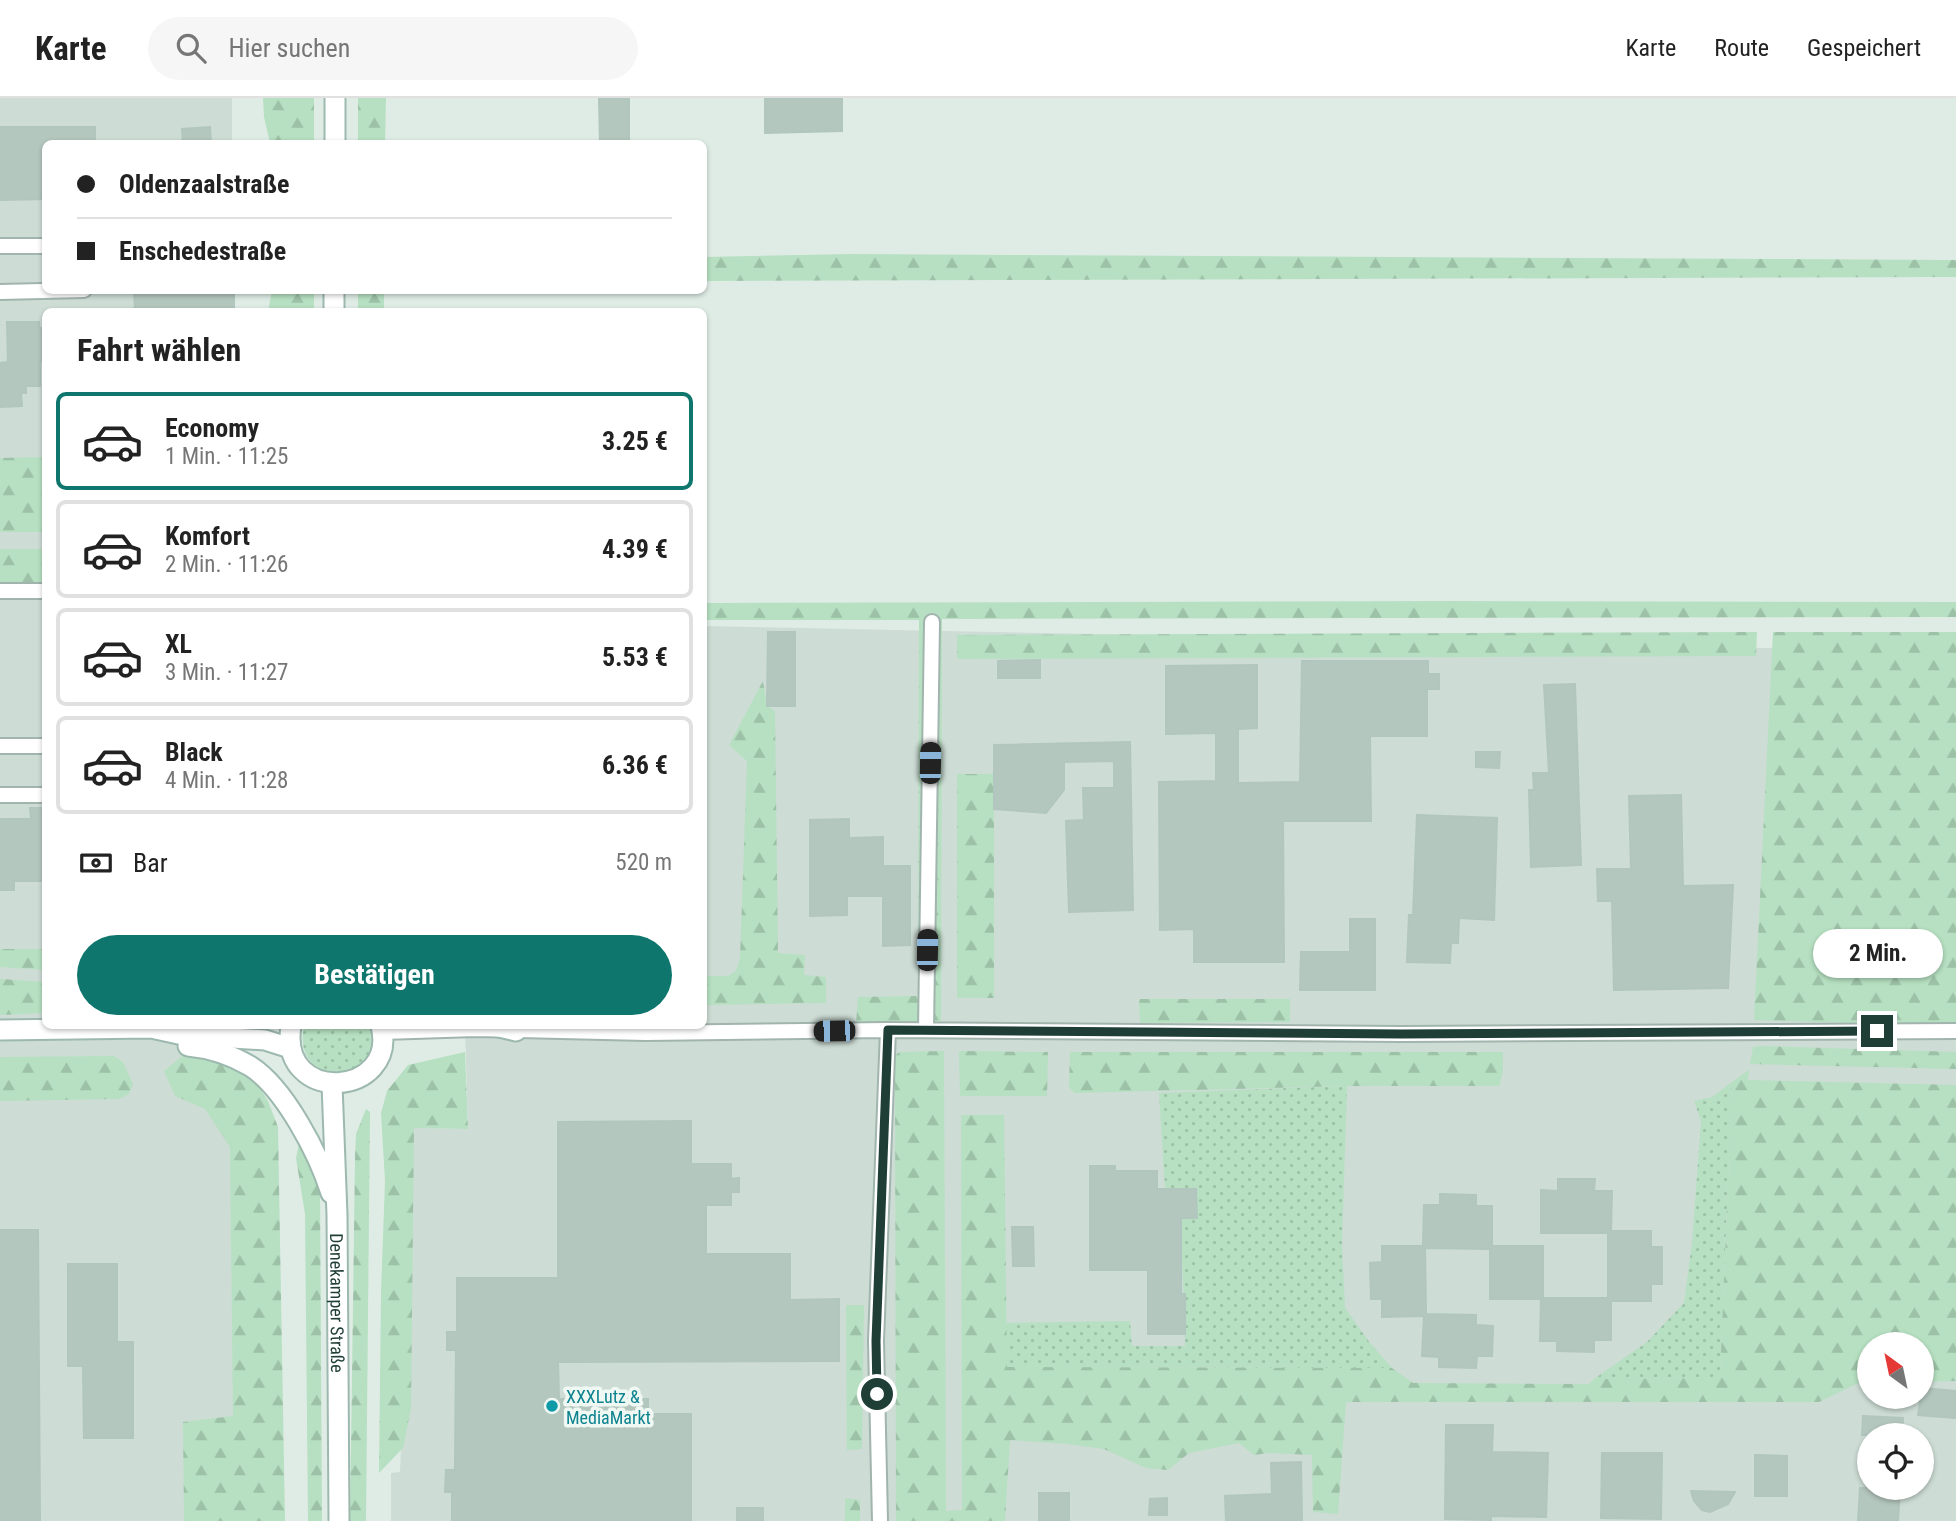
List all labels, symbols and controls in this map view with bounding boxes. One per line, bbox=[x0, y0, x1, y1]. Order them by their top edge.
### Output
search box bbox=[148, 17, 638, 80]
text: Karte bbox=[35, 29, 106, 68]
icon: search bbox=[172, 29, 210, 67]
text: Hier suchen bbox=[228, 33, 350, 63]
text: Karte bbox=[1626, 34, 1676, 62]
text: Route bbox=[1714, 34, 1769, 62]
text: Gespeichert bbox=[1807, 34, 1921, 62]
text: Oldenzaalstraße bbox=[119, 169, 289, 199]
text: Enschedestraße bbox=[119, 236, 286, 266]
text: Fahrt wählen bbox=[77, 331, 241, 369]
icon: car bbox=[81, 410, 144, 473]
text: Economy bbox=[165, 413, 259, 443]
text: 3.25 € bbox=[602, 426, 668, 456]
text: 1 Min. · 11:25 bbox=[165, 443, 288, 470]
icon: car bbox=[81, 518, 144, 581]
text: Komfort bbox=[165, 521, 250, 551]
text: 4.39 € bbox=[602, 534, 668, 564]
text: 2 Min. · 11:26 bbox=[165, 551, 288, 578]
icon: car bbox=[81, 626, 144, 689]
text: XL bbox=[165, 629, 192, 659]
text: 5.53 € bbox=[602, 642, 668, 672]
text: 3 Min. · 11:27 bbox=[165, 659, 288, 686]
icon: car bbox=[81, 734, 144, 797]
text: Black bbox=[165, 737, 223, 767]
car bbox=[920, 742, 941, 784]
text: 6.36 € bbox=[602, 750, 668, 780]
text: 4 Min. · 11:28 bbox=[165, 767, 288, 794]
icon: cash bbox=[77, 844, 115, 882]
text: Bar bbox=[133, 848, 168, 878]
text: 520 m bbox=[615, 849, 672, 876]
car bbox=[917, 929, 938, 971]
callout: 2 Min. bbox=[1812, 930, 1942, 978]
button: Bestätigen bbox=[77, 935, 672, 1015]
text: 2 Min. bbox=[1849, 940, 1907, 967]
route end bbox=[1861, 1015, 1893, 1047]
car bbox=[813, 1020, 856, 1042]
street label: Denekamper Straße bbox=[327, 1233, 349, 1373]
north arrow bbox=[1857, 1332, 1934, 1409]
map controls bbox=[1857, 1332, 1934, 1500]
route start bbox=[861, 1378, 893, 1410]
place label: XXXLutz & MediaMarkt bbox=[566, 1386, 651, 1428]
marker: XXXLutz & MediaMarkt bbox=[544, 1398, 560, 1414]
button: locate bbox=[1857, 1423, 1934, 1500]

